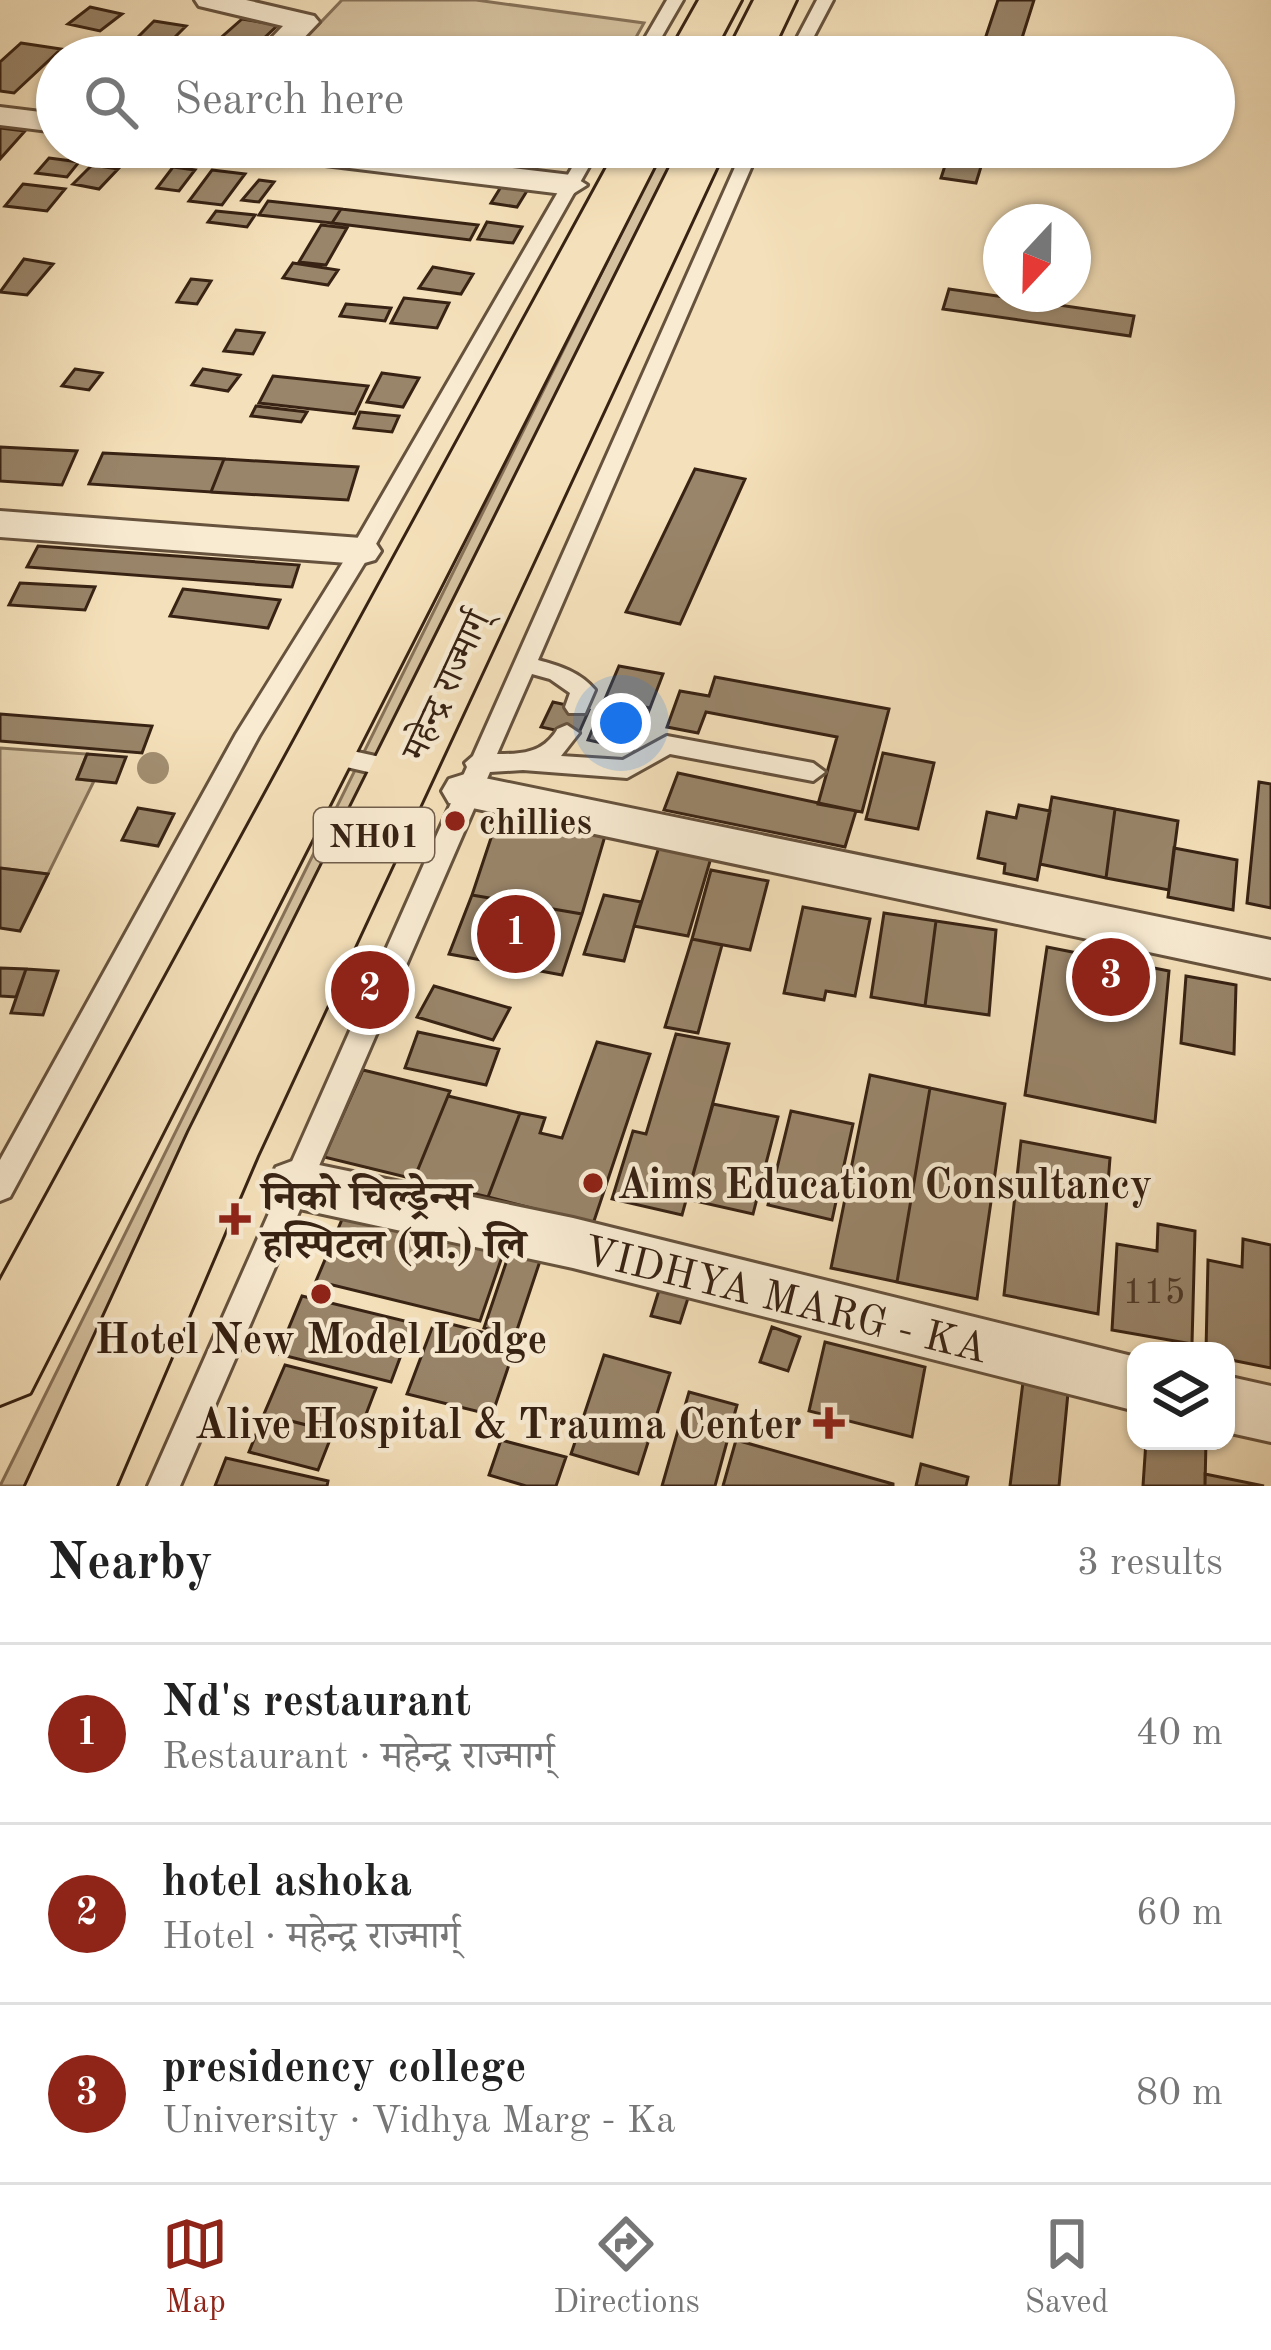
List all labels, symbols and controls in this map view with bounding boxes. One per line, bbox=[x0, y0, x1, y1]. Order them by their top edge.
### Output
search box bbox=[36, 36, 1235, 168]
icon: search bbox=[78, 69, 144, 135]
text: Search here bbox=[174, 79, 404, 124]
north arrow bbox=[983, 204, 1091, 312]
street label: महेन्द्र राज्मार्ग् bbox=[391, 599, 502, 769]
your location bbox=[591, 693, 651, 753]
place label: chillies bbox=[479, 807, 592, 843]
road number: NH01 bbox=[314, 808, 434, 862]
marker: chillies bbox=[442, 808, 468, 834]
pin: 1 bbox=[477, 889, 555, 979]
pin: 3 bbox=[1072, 932, 1150, 1022]
pin: 2 bbox=[331, 945, 409, 1035]
place label: Aims Education Consultancy bbox=[617, 1166, 1152, 1208]
marker: Aims Education Consultancy bbox=[580, 1170, 606, 1196]
place label: निको चिल्ड्रेन्स हस्पिटल (प्रा.) लि bbox=[259, 1172, 529, 1268]
marker: निको चिल्ड्रेन्स हस्पिटल (प्रा.) लि bbox=[219, 1203, 251, 1235]
street label: VIDHYA MARG - KA bbox=[579, 1231, 991, 1372]
house number: 115 bbox=[1123, 1276, 1185, 1312]
marker: Hotel New Model Lodge bbox=[308, 1281, 334, 1307]
place label: Hotel New Model Lodge bbox=[95, 1321, 547, 1363]
map controls bbox=[1127, 1342, 1235, 1450]
button: layers bbox=[1127, 1342, 1235, 1450]
place label: Alive Hospital & Trauma Center bbox=[195, 1406, 802, 1448]
marker: Alive Hospital & Trauma Center bbox=[813, 1407, 845, 1439]
text: Nearby bbox=[48, 1539, 213, 1590]
text: 3 results bbox=[1077, 1544, 1223, 1583]
text: Nd's restaurant bbox=[162, 1681, 471, 1726]
text: 1 bbox=[76, 1714, 98, 1753]
text: 40 m bbox=[1136, 1714, 1223, 1753]
text: Restaurant · महेन्द्र राज्मार्ग् bbox=[162, 1738, 554, 1777]
text: hotel ashoka bbox=[162, 1861, 412, 1906]
text: 2 bbox=[76, 1894, 98, 1933]
text: 60 m bbox=[1136, 1894, 1223, 1933]
text: Hotel · महेन्द्र राज्मार्ग् bbox=[162, 1918, 460, 1957]
text: presidency college bbox=[162, 2047, 527, 2092]
text: 3 bbox=[76, 2074, 98, 2113]
text: 80 m bbox=[1136, 2074, 1223, 2113]
text: University · Vidhya Marg - Ka bbox=[162, 2102, 675, 2141]
tab: Map bbox=[162, 2211, 228, 2324]
tab: Directions bbox=[553, 2211, 700, 2324]
tab: Saved bbox=[1025, 2211, 1109, 2324]

